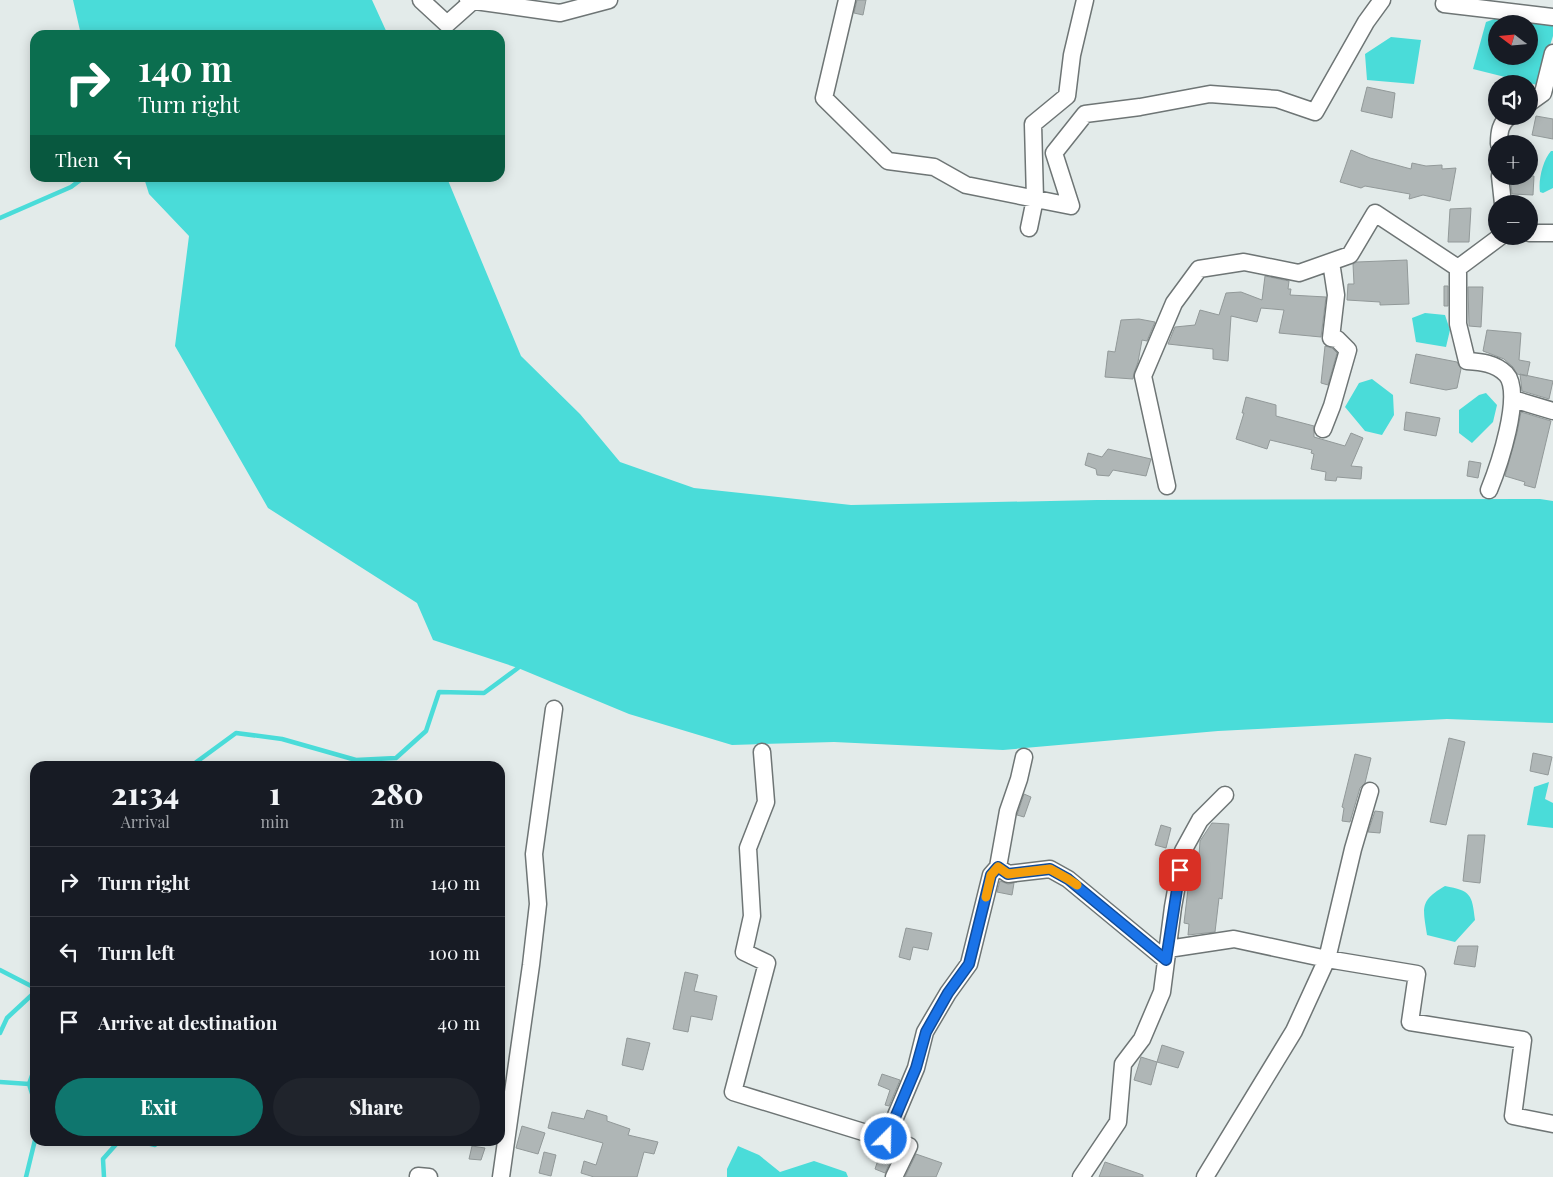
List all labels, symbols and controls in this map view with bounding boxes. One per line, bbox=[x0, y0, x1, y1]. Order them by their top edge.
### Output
north arrow bbox=[1488, 15, 1538, 65]
map controls bbox=[1488, 15, 1538, 245]
text: 140 m bbox=[138, 44, 232, 91]
icon: right bbox=[55, 50, 120, 115]
button: sound bbox=[1488, 75, 1538, 125]
text: Turn right bbox=[138, 89, 240, 119]
button: + bbox=[1488, 135, 1538, 185]
icon: left bbox=[109, 145, 137, 173]
text: Then bbox=[55, 146, 99, 172]
button: − bbox=[1488, 195, 1538, 245]
text: 21:34 bbox=[111, 773, 179, 813]
text: 1 bbox=[269, 773, 281, 813]
text: 280 bbox=[370, 773, 424, 813]
text: Arrival bbox=[121, 811, 170, 832]
text: min bbox=[261, 811, 289, 832]
text: m bbox=[390, 811, 404, 832]
pin bbox=[1159, 849, 1201, 891]
icon: arrive bbox=[1166, 856, 1194, 884]
icon: right bbox=[55, 868, 83, 896]
text: Turn right bbox=[98, 869, 190, 895]
text: 140 m bbox=[431, 869, 480, 895]
icon: left bbox=[55, 938, 83, 966]
text: Turn left bbox=[98, 939, 175, 965]
text: 100 m bbox=[429, 939, 480, 965]
icon: arrive bbox=[55, 1008, 83, 1036]
text: Arrive at destination bbox=[98, 1009, 278, 1035]
text: 40 m bbox=[438, 1009, 480, 1035]
button: Exit bbox=[55, 1078, 263, 1136]
button: Share bbox=[273, 1078, 480, 1136]
position arrow bbox=[859, 1112, 911, 1164]

